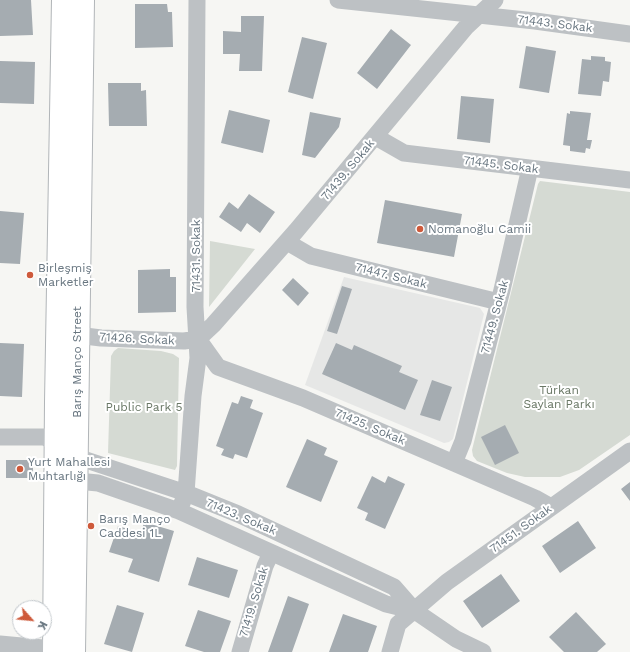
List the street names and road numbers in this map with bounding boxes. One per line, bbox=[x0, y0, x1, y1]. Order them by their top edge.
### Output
street label: 71443. Sokak bbox=[517, 12, 593, 36]
street label: 71439. Sokak bbox=[318, 136, 378, 204]
street label: 71445. Sokak bbox=[463, 153, 539, 177]
street label: 71431. Sokak bbox=[189, 220, 203, 292]
street label: 71447. Sokak bbox=[354, 260, 428, 292]
street label: 71449. Sokak bbox=[478, 279, 512, 355]
street label: Barış Manço Street bbox=[70, 306, 84, 418]
street label: 71426. Sokak bbox=[99, 330, 175, 348]
street label: 71425. Sokak bbox=[333, 406, 407, 448]
street label: 71423. Sokak bbox=[204, 496, 278, 538]
street label: 71451. Sokak bbox=[487, 502, 555, 556]
street label: 71419. Sokak bbox=[236, 565, 272, 639]

